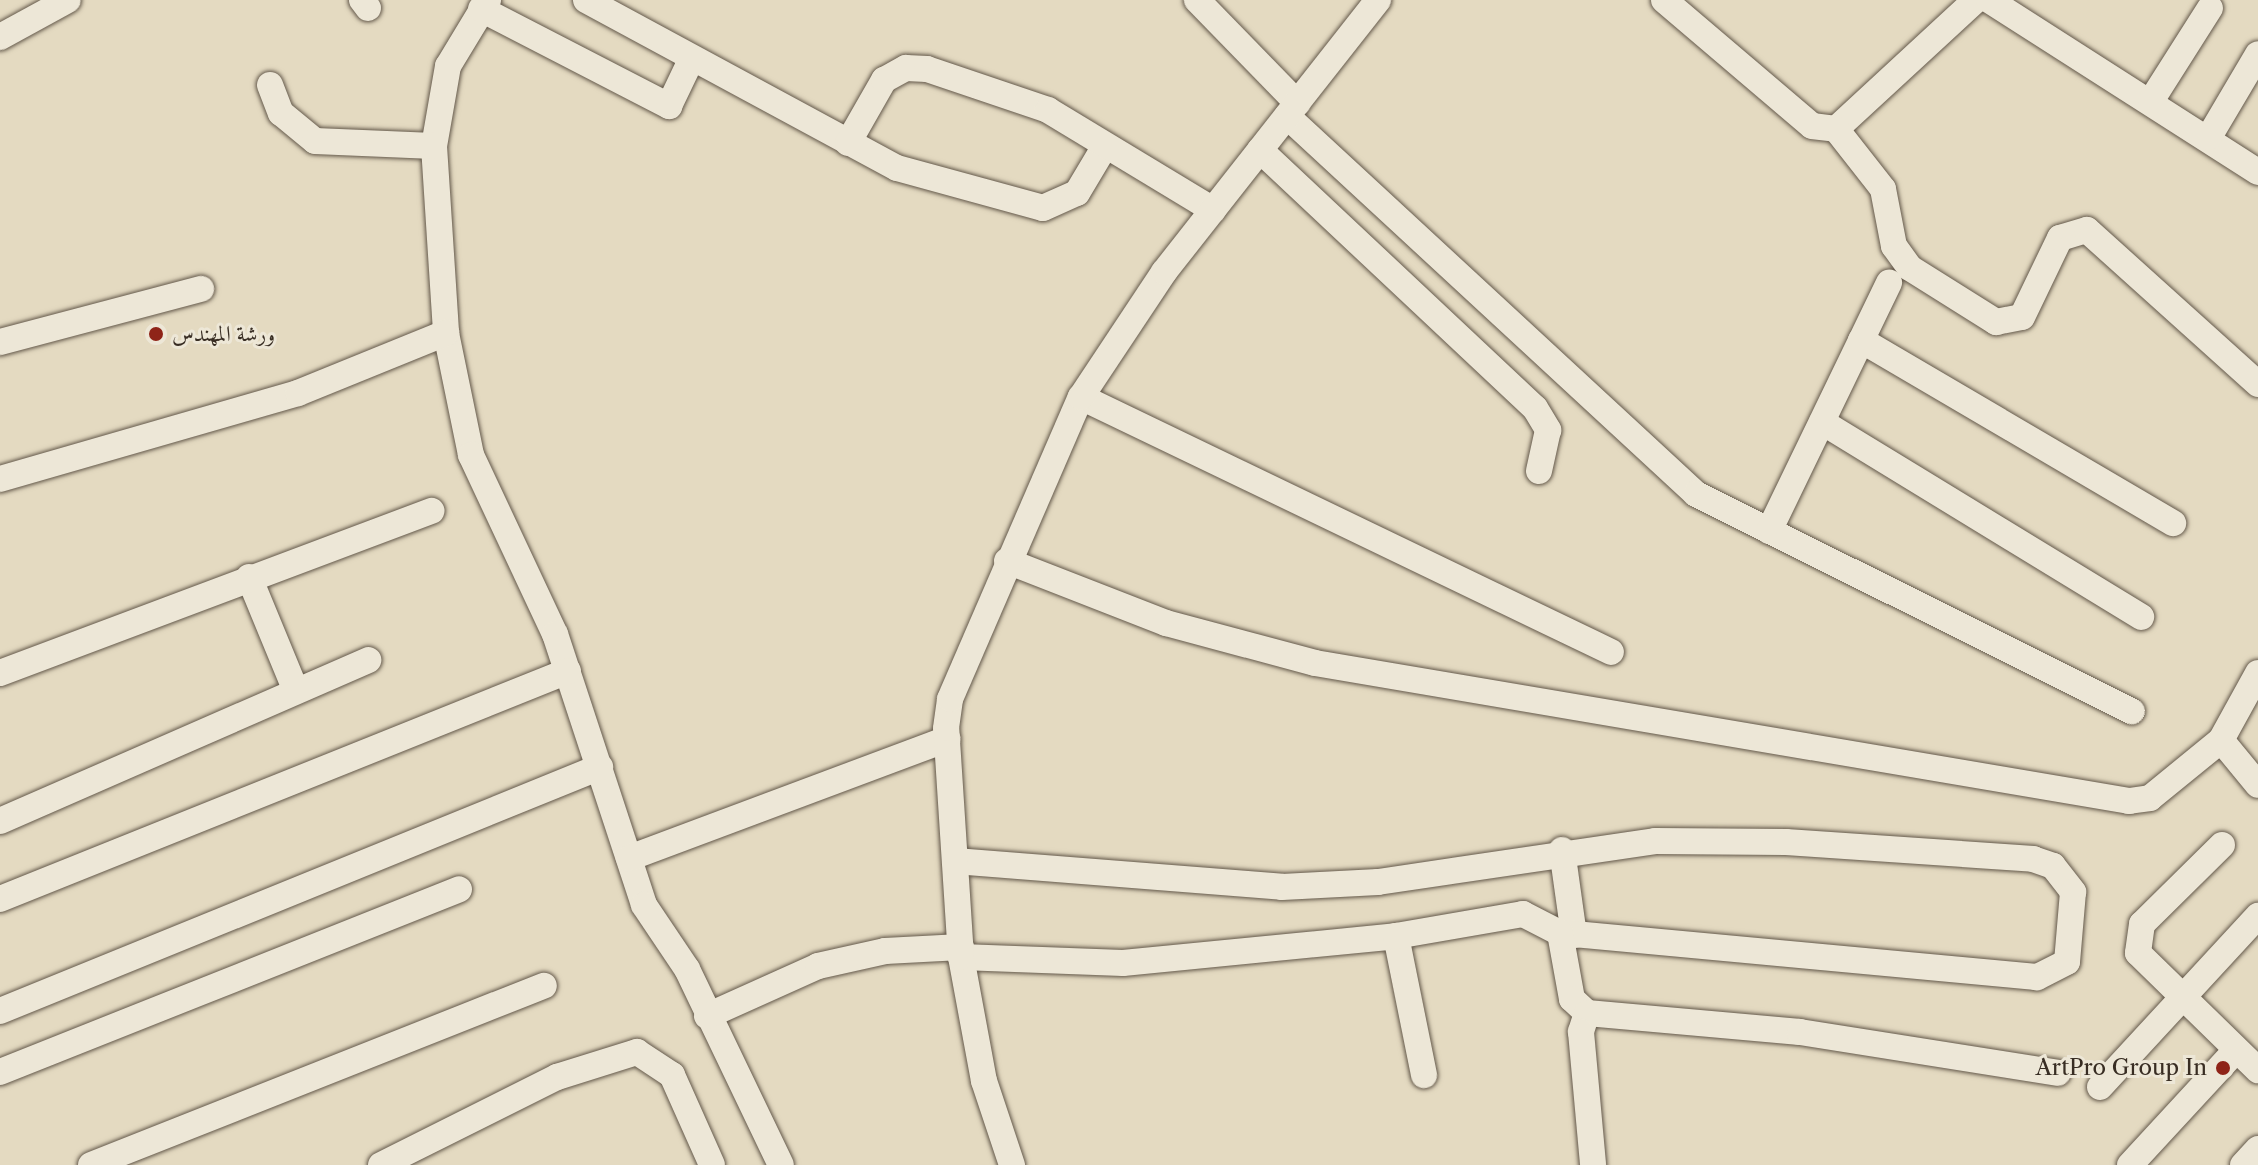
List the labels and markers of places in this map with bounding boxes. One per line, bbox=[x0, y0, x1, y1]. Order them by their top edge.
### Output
place label: ورشة المهندس bbox=[172, 321, 275, 347]
marker: ورشة المهندس bbox=[147, 325, 165, 343]
place label: ArtPro Group In bbox=[2036, 1055, 2207, 1081]
marker: ArtPro Group In bbox=[2214, 1059, 2232, 1077]

